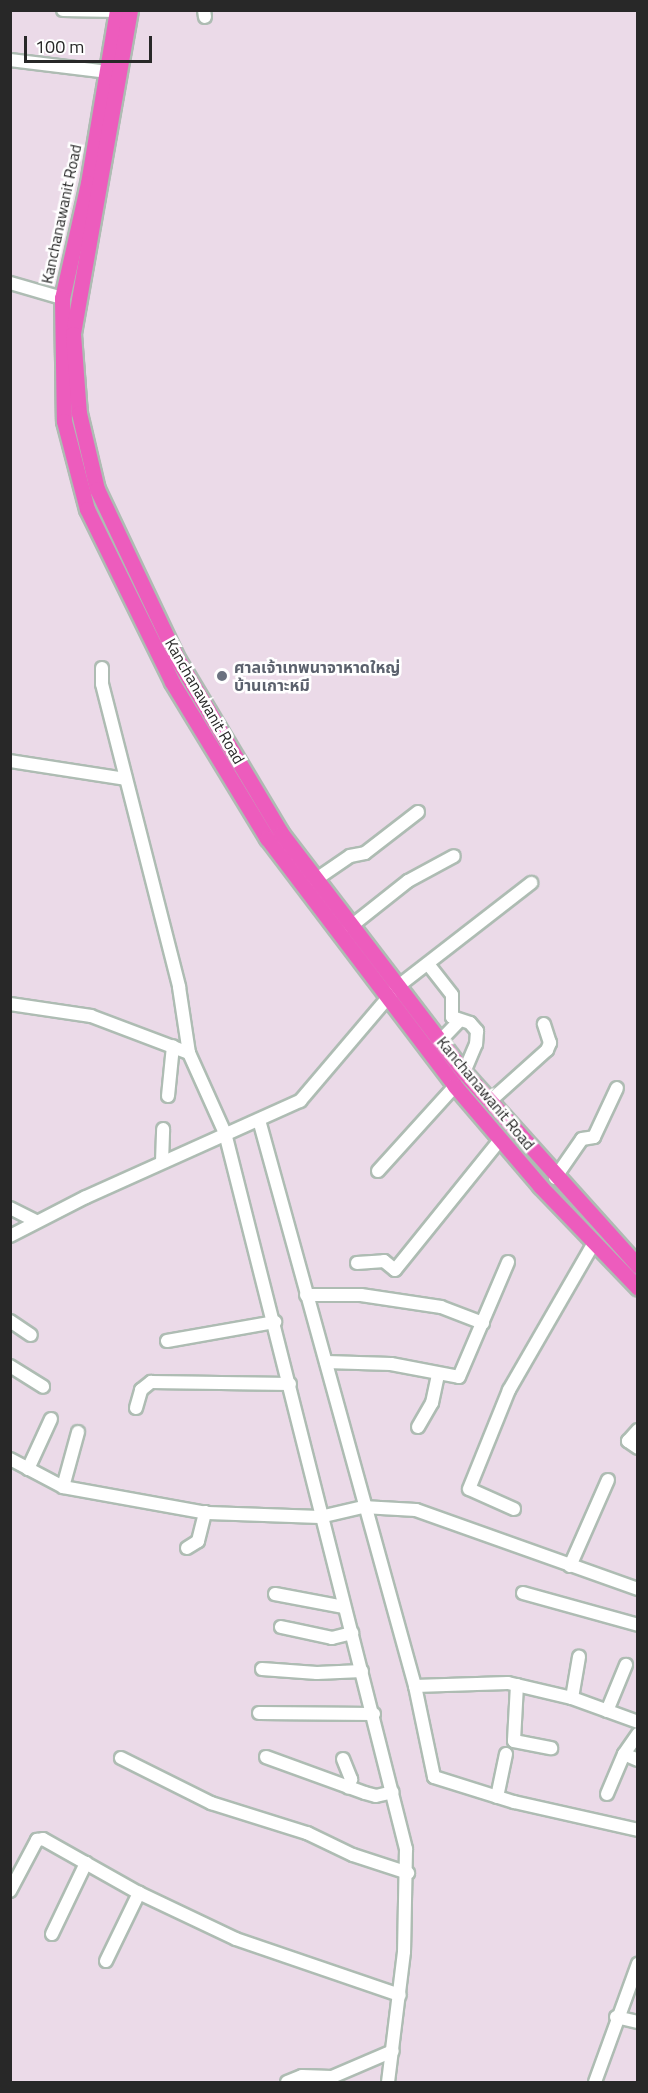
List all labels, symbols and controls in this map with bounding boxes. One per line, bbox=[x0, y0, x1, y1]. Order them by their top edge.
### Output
scale bar bbox=[27, 24, 154, 62]
text: 100 m bbox=[35, 33, 84, 60]
street label: Kanchanawanit Road bbox=[37, 143, 85, 285]
street label: Kanchanawanit Road bbox=[161, 635, 249, 767]
place label: ศาลเจ้าเทพนาจาหาดใหญ่ บ้านเกาะหมี bbox=[234, 657, 400, 695]
marker: ศาลเจ้าเทพนาจาหาดใหญ่ บ้านเกาะหมี bbox=[215, 669, 229, 683]
street label: Kanchanawanit Road bbox=[433, 1032, 539, 1154]

